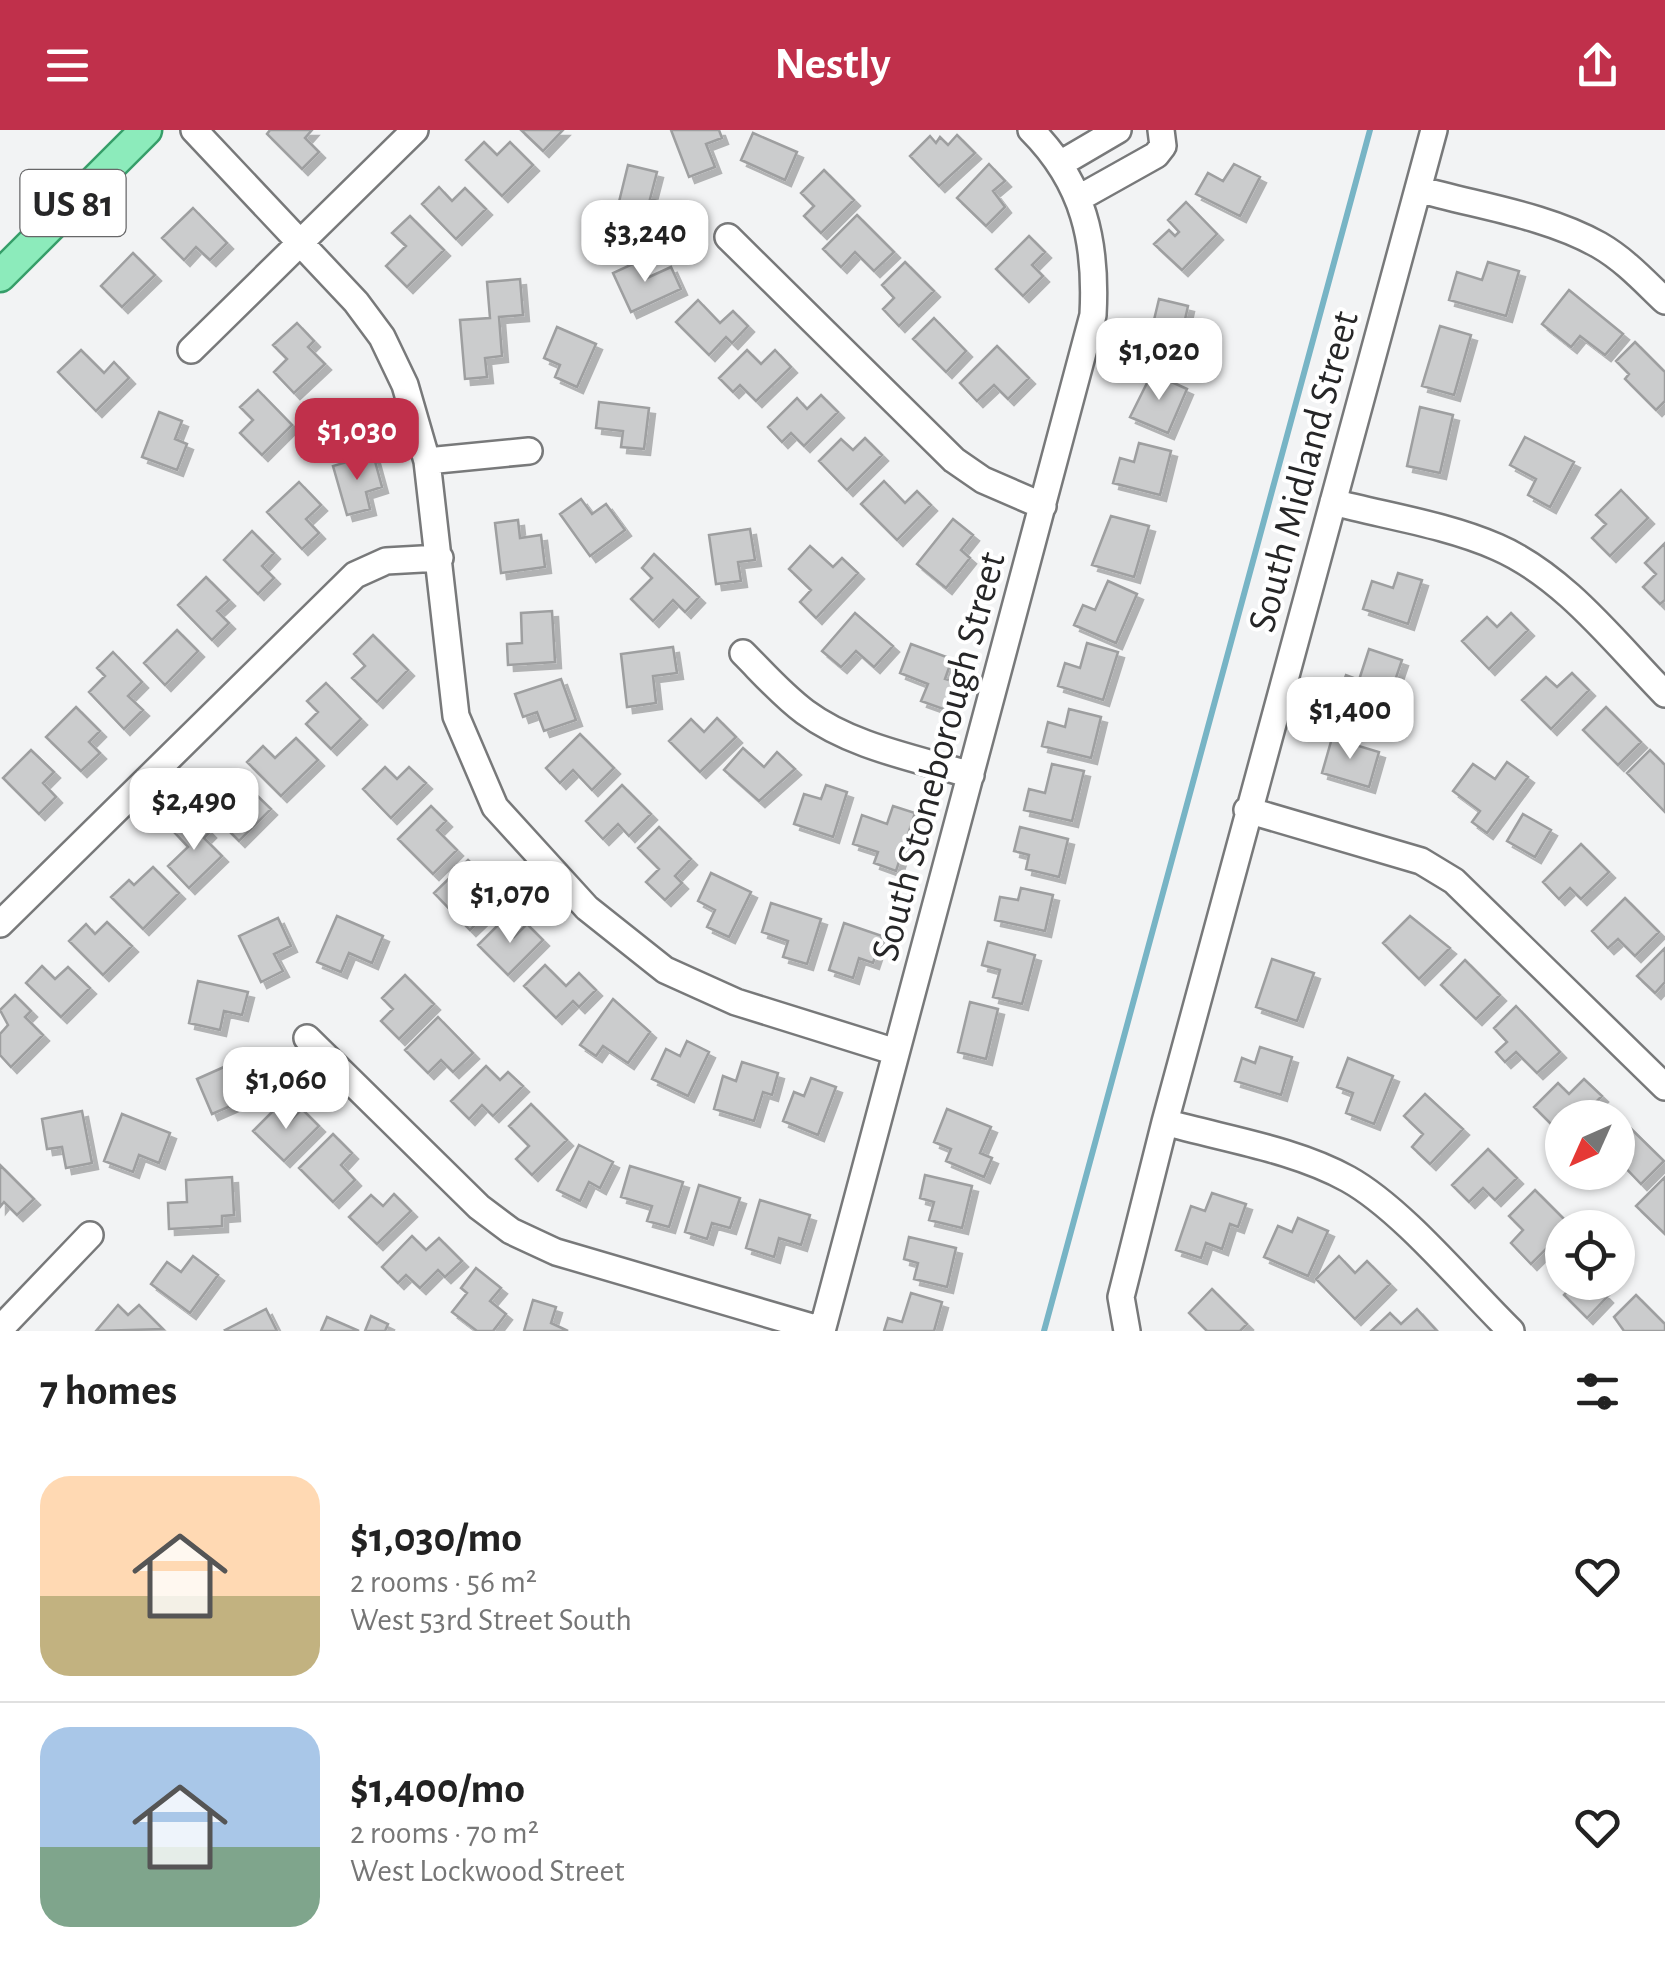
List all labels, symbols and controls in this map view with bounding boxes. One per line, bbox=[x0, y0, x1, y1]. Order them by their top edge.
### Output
icon: menu bbox=[40, 38, 95, 93]
icon: share bbox=[1570, 38, 1625, 93]
text: Nestly bbox=[774, 42, 891, 87]
road number: US 81 bbox=[20, 170, 126, 236]
pin: $3,240 bbox=[564, 200, 726, 285]
text: $3,240 bbox=[603, 216, 687, 248]
street label: South Midland Street bbox=[1242, 307, 1366, 636]
pin: $1,020 bbox=[1078, 318, 1240, 403]
text: $1,020 bbox=[1118, 334, 1200, 366]
pin: $1,030 bbox=[276, 398, 438, 483]
text: $1,030 bbox=[317, 414, 397, 446]
street label: South Stoneborough Street bbox=[865, 548, 1013, 965]
pin: $1,400 bbox=[1269, 677, 1431, 762]
text: $1,400 bbox=[1309, 693, 1391, 725]
pin: $2,490 bbox=[113, 768, 275, 853]
text: $2,490 bbox=[151, 784, 237, 816]
pin: $1,070 bbox=[429, 861, 591, 946]
text: $1,070 bbox=[470, 877, 550, 909]
pin: $1,060 bbox=[205, 1047, 367, 1132]
text: $1,060 bbox=[245, 1063, 327, 1095]
north arrow bbox=[1545, 1100, 1635, 1190]
map controls bbox=[1545, 1100, 1635, 1300]
button: locate bbox=[1545, 1210, 1635, 1300]
icon: filters bbox=[1570, 1364, 1625, 1419]
text: 7 homes bbox=[40, 1370, 177, 1412]
icon: home bbox=[120, 1516, 240, 1636]
text: $1,030/mo bbox=[350, 1517, 522, 1559]
icon: heart bbox=[1570, 1549, 1625, 1604]
text: 2 rooms · 56 m² bbox=[350, 1566, 537, 1598]
text: West 53rd Street South bbox=[350, 1604, 632, 1636]
icon: home bbox=[120, 1767, 240, 1887]
text: $1,400/mo bbox=[350, 1768, 525, 1810]
icon: heart bbox=[1570, 1800, 1625, 1855]
text: 2 rooms · 70 m² bbox=[350, 1817, 539, 1849]
text: West Lockwood Street bbox=[350, 1855, 624, 1887]

